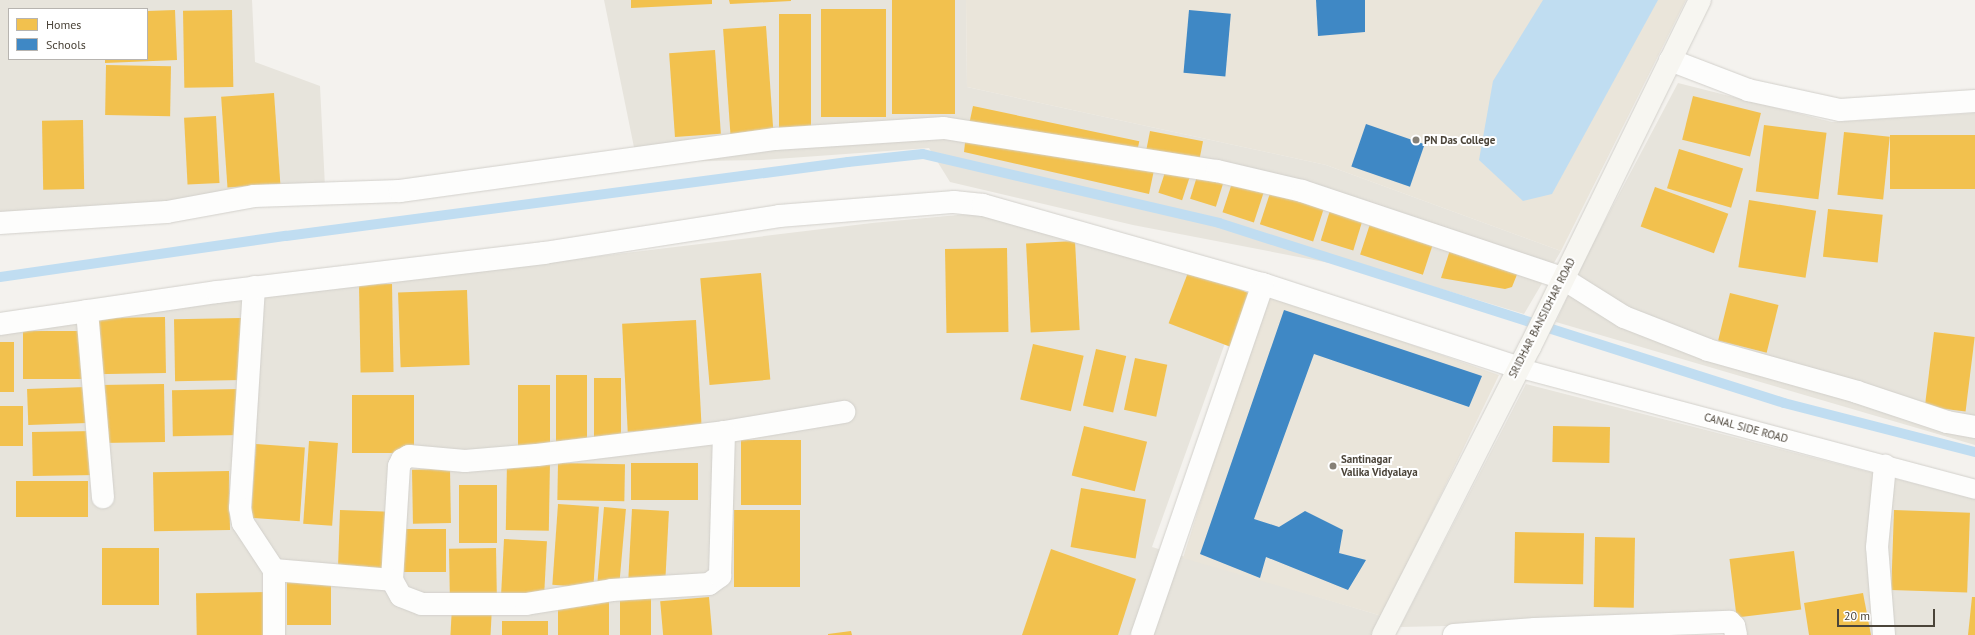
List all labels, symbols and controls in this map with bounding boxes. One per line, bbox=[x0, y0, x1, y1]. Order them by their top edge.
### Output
legend bbox=[8, 8, 148, 60]
text: Homes bbox=[46, 17, 81, 32]
text: Schools bbox=[46, 37, 86, 52]
place label: PN Das College bbox=[1424, 133, 1495, 147]
marker: PN Das College bbox=[1411, 135, 1421, 145]
street label: SRIDHAR BANSIDHAR ROAD bbox=[1506, 256, 1578, 380]
street label: CANAL SIDE ROAD bbox=[1702, 410, 1790, 446]
place label: Santinagar Valika Vidyalaya bbox=[1341, 453, 1418, 479]
marker: Santinagar Valika Vidyalaya bbox=[1328, 461, 1338, 471]
scale bar bbox=[1839, 601, 1937, 627]
text: 20 m bbox=[1844, 608, 1870, 623]

